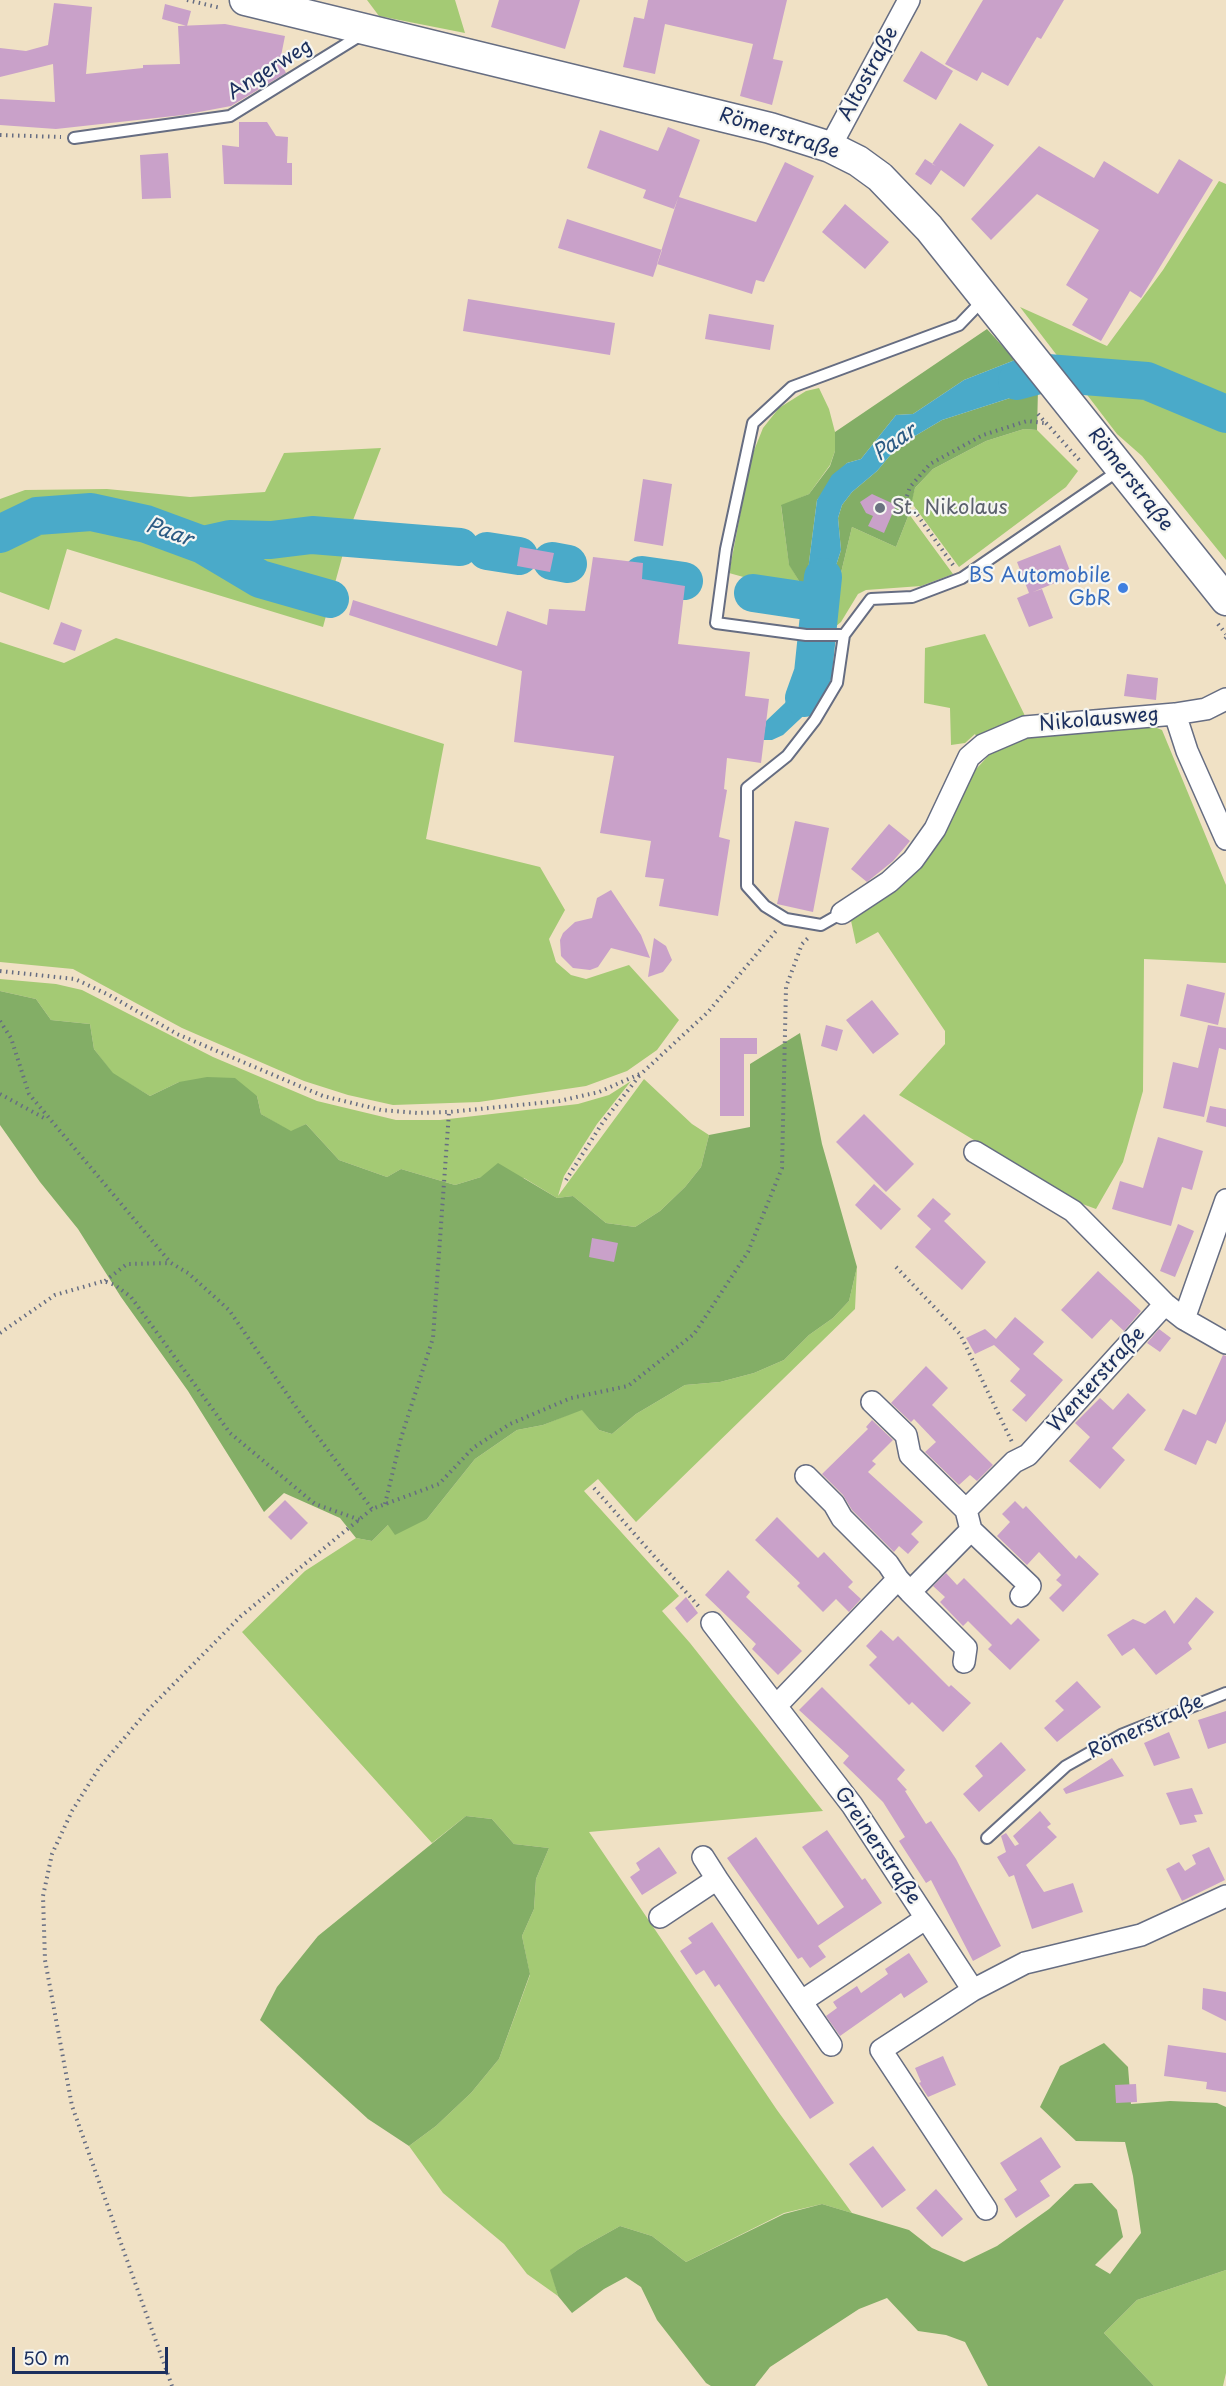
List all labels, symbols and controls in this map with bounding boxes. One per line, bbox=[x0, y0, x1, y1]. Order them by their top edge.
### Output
street label: Altostraße bbox=[834, 23, 904, 125]
street label: Angerweg bbox=[223, 35, 317, 105]
street label: Römerstraße bbox=[716, 103, 842, 165]
water label: Paar bbox=[868, 419, 922, 467]
street label: Römerstraße bbox=[1082, 423, 1178, 537]
place label: St. Nikolaus bbox=[892, 496, 1008, 520]
marker: St. Nikolaus bbox=[873, 501, 887, 515]
water label: Paar bbox=[143, 513, 195, 553]
place label: BS Automobile GbR bbox=[969, 564, 1111, 611]
marker: BS Automobile GbR bbox=[1116, 581, 1130, 595]
street label: Nikolausweg bbox=[1038, 703, 1160, 737]
street label: Wenterstraße bbox=[1043, 1322, 1151, 1438]
street label: Römerstraße bbox=[1084, 1690, 1208, 1764]
street label: Greinerstraße bbox=[829, 1783, 925, 1909]
scale bar bbox=[15, 2335, 171, 2373]
text: 50 m bbox=[23, 2344, 70, 2371]

